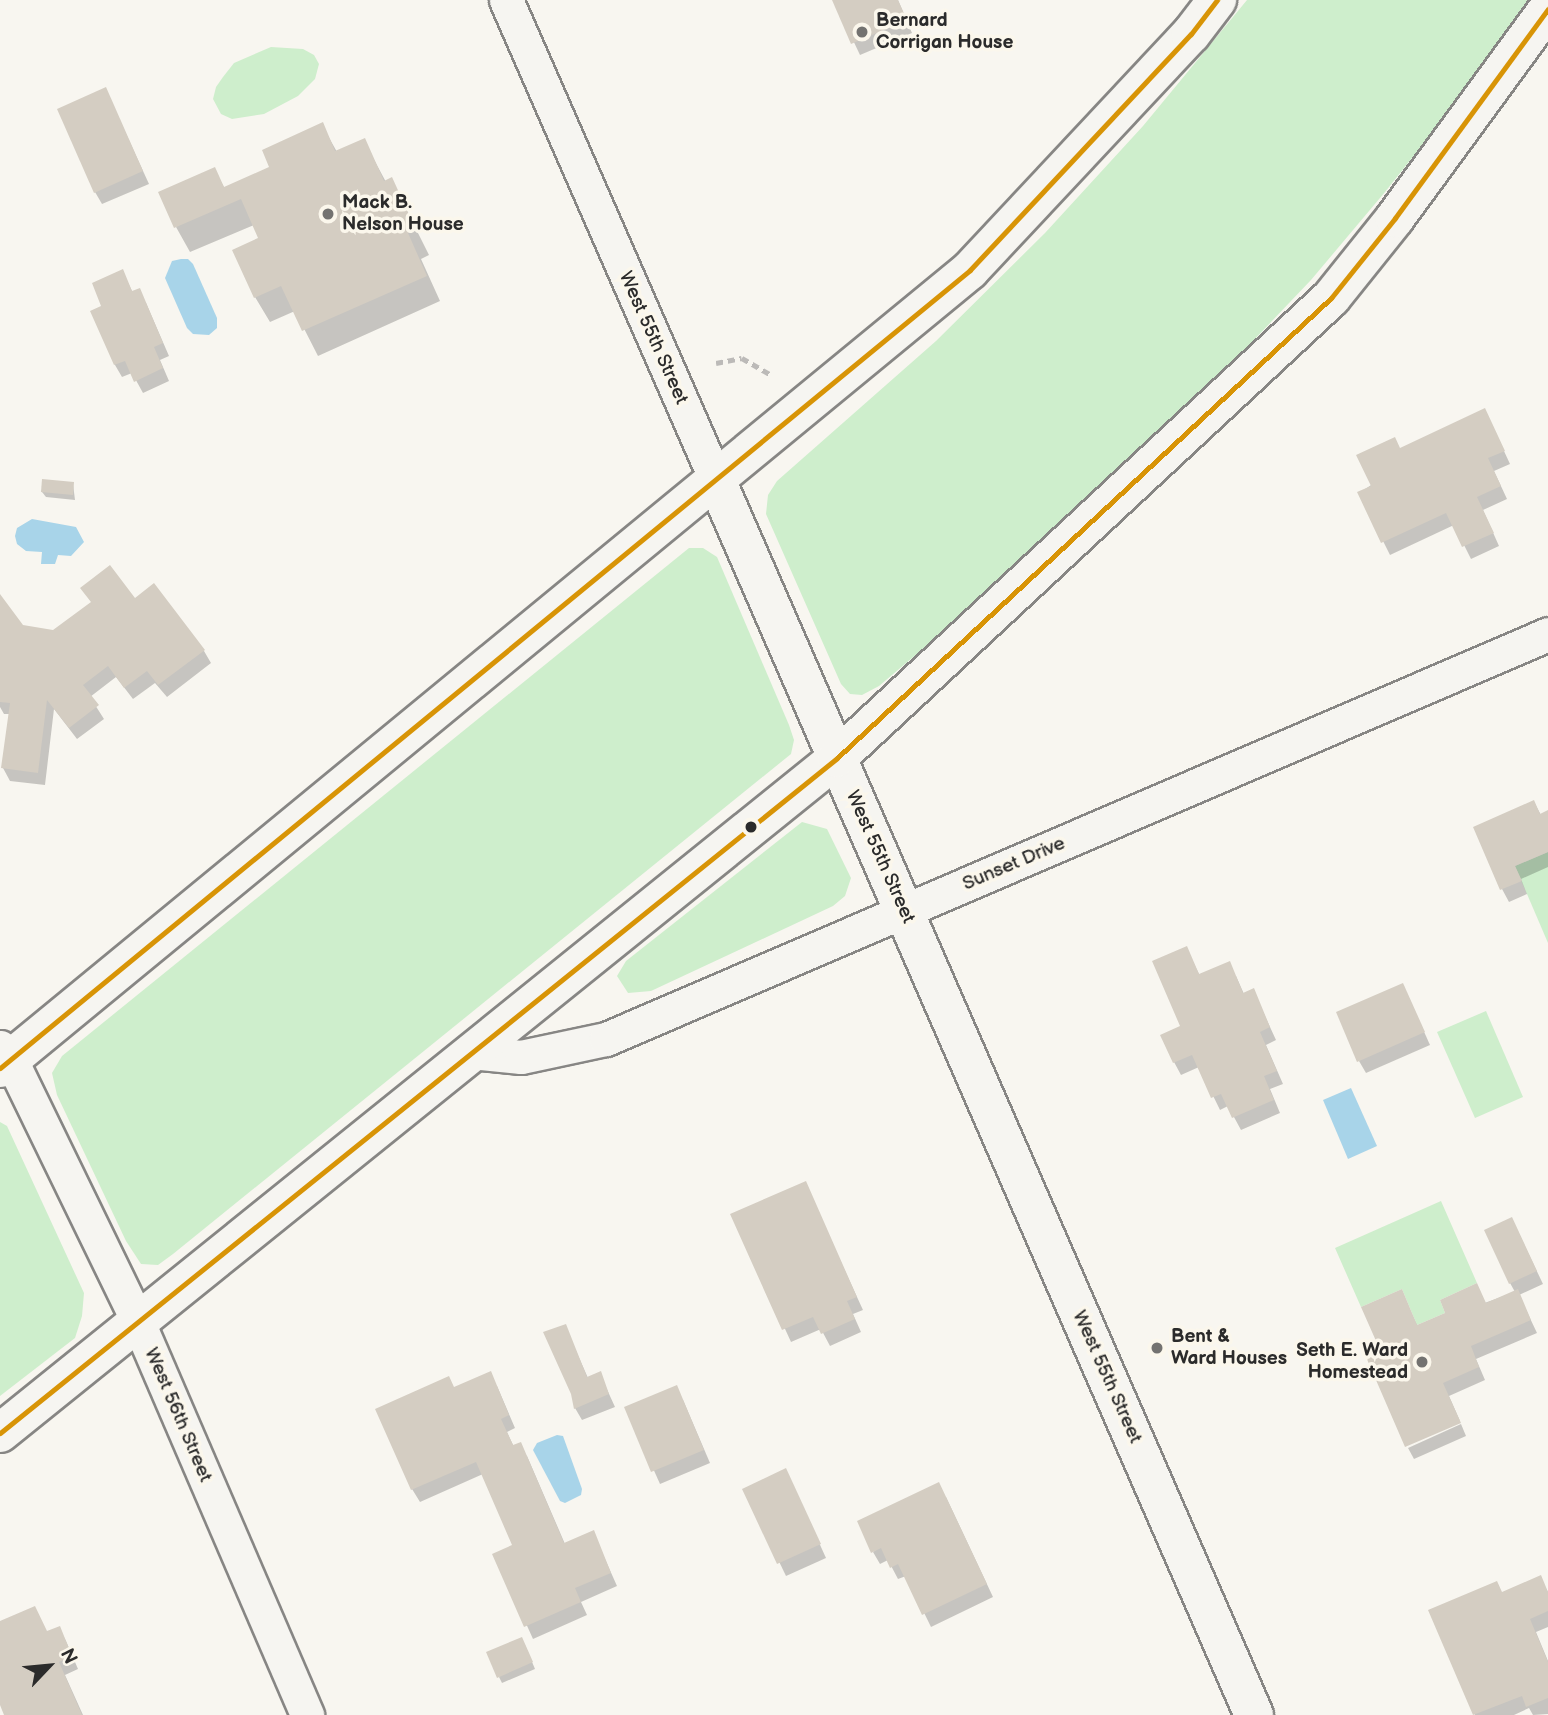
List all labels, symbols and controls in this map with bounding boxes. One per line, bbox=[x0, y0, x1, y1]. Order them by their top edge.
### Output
place label: Bernard Corrigan House bbox=[876, 10, 1013, 54]
marker: Bernard Corrigan House bbox=[854, 24, 870, 40]
place label: Mack B. Nelson House bbox=[342, 192, 464, 236]
marker: Mack B. Nelson House bbox=[320, 206, 336, 222]
street label: West 55th Street bbox=[613, 268, 693, 408]
street label: West 55th Street bbox=[840, 787, 920, 927]
unlabelled marker bbox=[744, 820, 758, 834]
street label: Sunset Drive bbox=[959, 832, 1069, 896]
street label: West 55th Street bbox=[1067, 1307, 1147, 1447]
place label: Bent & Ward Houses bbox=[1171, 1326, 1287, 1370]
marker: Bent & Ward Houses bbox=[1149, 1340, 1165, 1356]
place label: Seth E. Ward Homestead bbox=[1296, 1340, 1408, 1384]
street label: West 56th Street bbox=[139, 1344, 217, 1486]
marker: Seth E. Ward Homestead bbox=[1414, 1354, 1430, 1370]
north arrow bbox=[14, 1631, 84, 1701]
text: N bbox=[55, 1645, 82, 1668]

